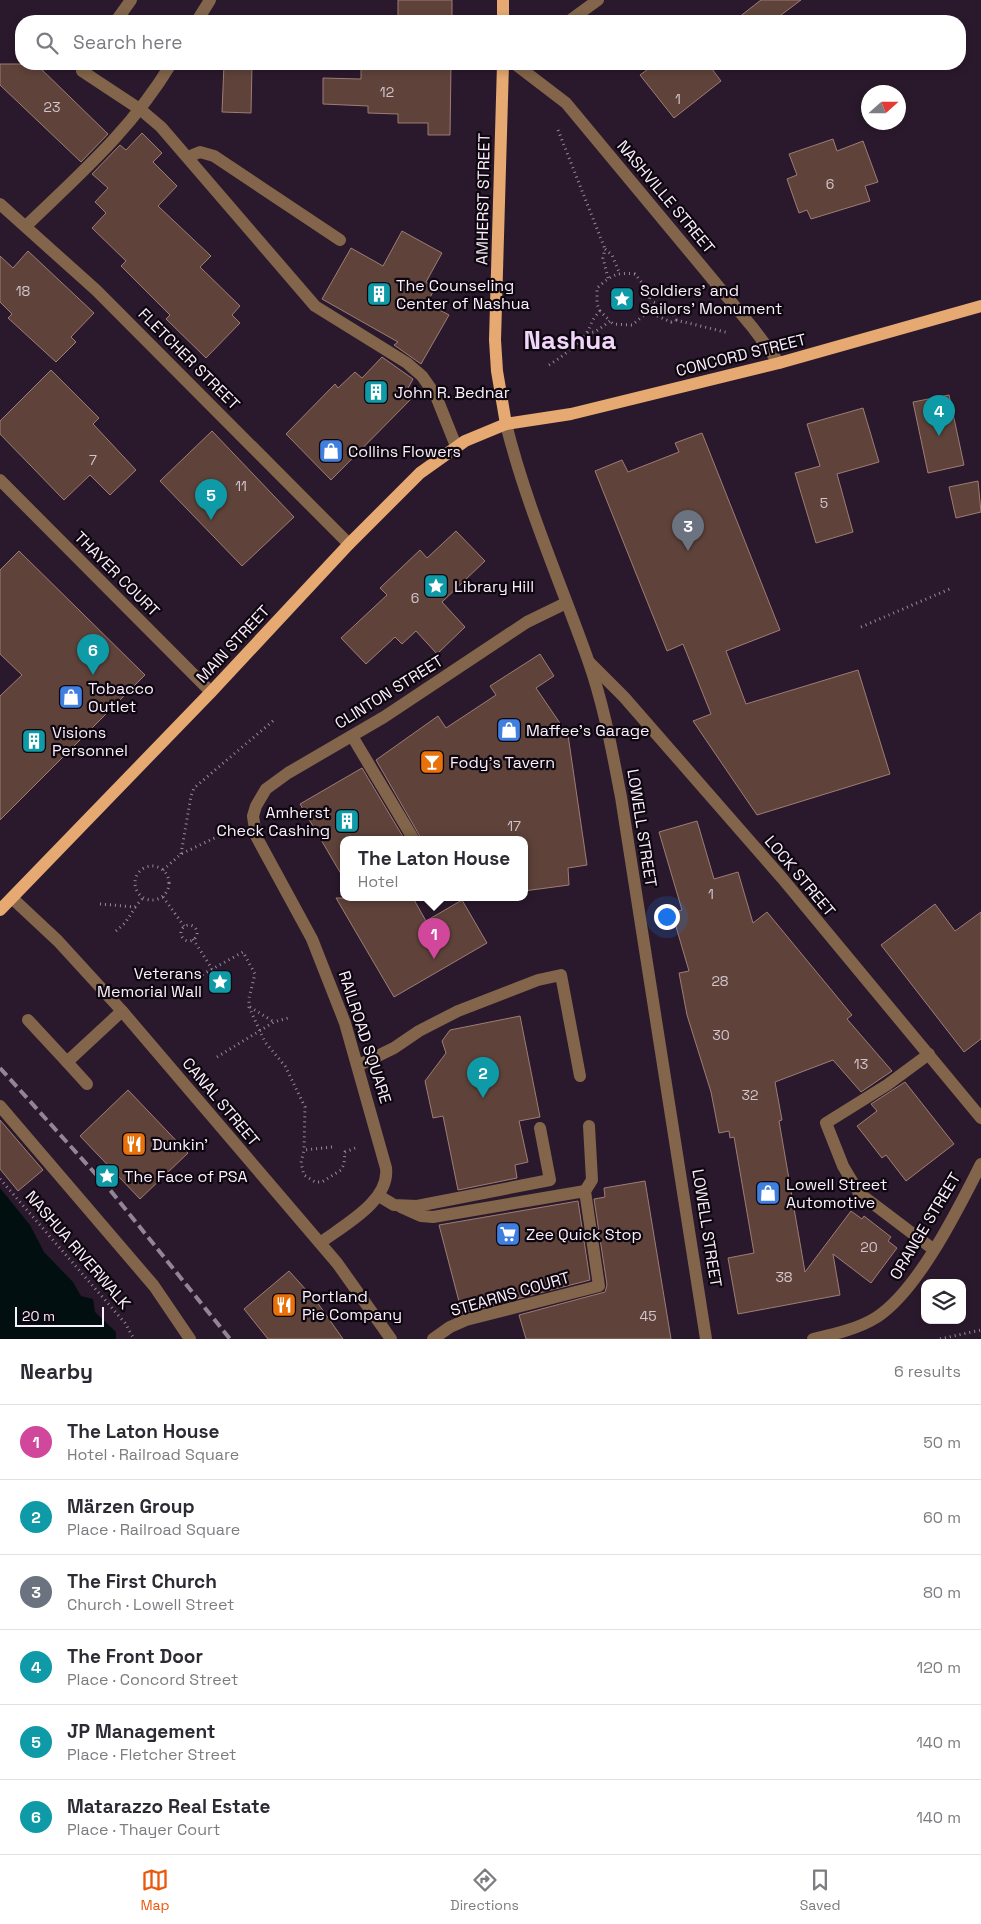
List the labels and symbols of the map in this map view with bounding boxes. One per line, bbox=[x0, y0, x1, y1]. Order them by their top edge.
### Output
house number: 12 bbox=[380, 83, 394, 101]
north arrow bbox=[861, 85, 906, 130]
house number: 1 bbox=[675, 90, 681, 108]
house number: 23 bbox=[44, 98, 60, 116]
street label: AMHERST STREET bbox=[471, 133, 495, 265]
street label: NASHVILLE STREET bbox=[612, 136, 720, 258]
house number: 6 bbox=[826, 175, 834, 193]
place label: The Counseling Center of Nashua bbox=[396, 275, 530, 314]
place label: Soldiers' and Sailors' Monument bbox=[640, 280, 782, 319]
building icon: The Counseling Center of Nashua bbox=[366, 281, 392, 307]
house number: 18 bbox=[16, 282, 31, 300]
place icon: Soldiers' and Sailors' Monument bbox=[609, 286, 635, 312]
street label: FLETCHER STREET bbox=[134, 304, 244, 414]
district label: Nashua bbox=[524, 323, 616, 357]
street label: CONCORD STREET bbox=[674, 329, 808, 381]
building icon: John R. Bednar bbox=[363, 379, 389, 405]
place label: John R. Bednar bbox=[394, 382, 510, 403]
pin: 4 bbox=[923, 395, 955, 436]
shop icon: Collins Flowers bbox=[318, 438, 344, 464]
place label: Collins Flowers bbox=[348, 441, 461, 462]
house number: 7 bbox=[89, 451, 97, 469]
house number: 11 bbox=[235, 477, 247, 495]
pin: 5 bbox=[195, 479, 227, 520]
house number: 5 bbox=[820, 494, 828, 512]
pin: 3 bbox=[672, 510, 704, 551]
street label: THAYER COURT bbox=[70, 527, 164, 621]
place icon: Library Hill bbox=[423, 573, 449, 599]
place label: Library Hill bbox=[454, 576, 534, 597]
house number: 6 bbox=[411, 589, 419, 607]
street label: MAIN STREET bbox=[192, 601, 274, 687]
pin: 6 bbox=[77, 634, 109, 675]
street label: CLINTON STREET bbox=[331, 650, 447, 734]
place label: Tobacco Outlet bbox=[88, 678, 154, 717]
shop icon: Tobacco Outlet bbox=[58, 684, 84, 710]
shop icon: Maffee's Garage bbox=[496, 717, 522, 743]
place label: Maffee's Garage bbox=[526, 720, 650, 741]
place label: Visions Personnel bbox=[52, 722, 128, 761]
building icon: Visions Personnel bbox=[21, 728, 47, 754]
bar icon: Fody's Tavern bbox=[419, 749, 445, 775]
place label: Fody's Tavern bbox=[450, 752, 555, 773]
street label: LOWELL STREET bbox=[622, 767, 662, 889]
place label: Amherst Check Cashing bbox=[217, 802, 330, 841]
building icon: Amherst Check Cashing bbox=[334, 808, 360, 834]
house number: 17 bbox=[507, 817, 521, 835]
street label: LOCK STREET bbox=[760, 831, 840, 921]
house number: 1 bbox=[708, 885, 714, 903]
your location bbox=[654, 904, 680, 930]
pin: 1 bbox=[418, 918, 450, 959]
place label: Veterans Memorial Wall bbox=[97, 963, 202, 1002]
street label: RAILROAD SQUARE bbox=[334, 968, 396, 1106]
place icon: Veterans Memorial Wall bbox=[207, 969, 233, 995]
house number: 28 bbox=[711, 972, 729, 990]
house number: 30 bbox=[712, 1026, 730, 1044]
street label: CANAL STREET bbox=[178, 1053, 264, 1151]
house number: 13 bbox=[854, 1055, 868, 1073]
pin: 2 bbox=[467, 1057, 499, 1098]
house number: 32 bbox=[742, 1086, 758, 1104]
restaurant icon: Dunkin' bbox=[121, 1131, 147, 1157]
place label: Dunkin' bbox=[152, 1134, 208, 1155]
place icon: The Face of PSA bbox=[94, 1163, 120, 1189]
place label: The Face of PSA bbox=[124, 1166, 248, 1187]
street label: LOWELL STREET bbox=[687, 1167, 727, 1289]
street label: ORANGE STREET bbox=[885, 1169, 965, 1283]
place label: Lowell Street Automotive bbox=[786, 1174, 887, 1213]
shop icon: Lowell Street Automotive bbox=[755, 1180, 781, 1206]
street label: NASHUA RIVERWALK bbox=[21, 1186, 135, 1314]
supermarket icon: Zee Quick Stop bbox=[495, 1221, 521, 1247]
place label: Zee Quick Stop bbox=[526, 1224, 642, 1245]
house number: 20 bbox=[860, 1238, 878, 1256]
street label: STEARNS COURT bbox=[448, 1267, 572, 1321]
house number: 38 bbox=[775, 1268, 793, 1286]
place label: Portland Pie Company bbox=[302, 1286, 402, 1325]
restaurant icon: Portland Pie Company bbox=[271, 1292, 297, 1318]
scale bar bbox=[15, 1304, 104, 1327]
house number: 45 bbox=[639, 1307, 657, 1325]

